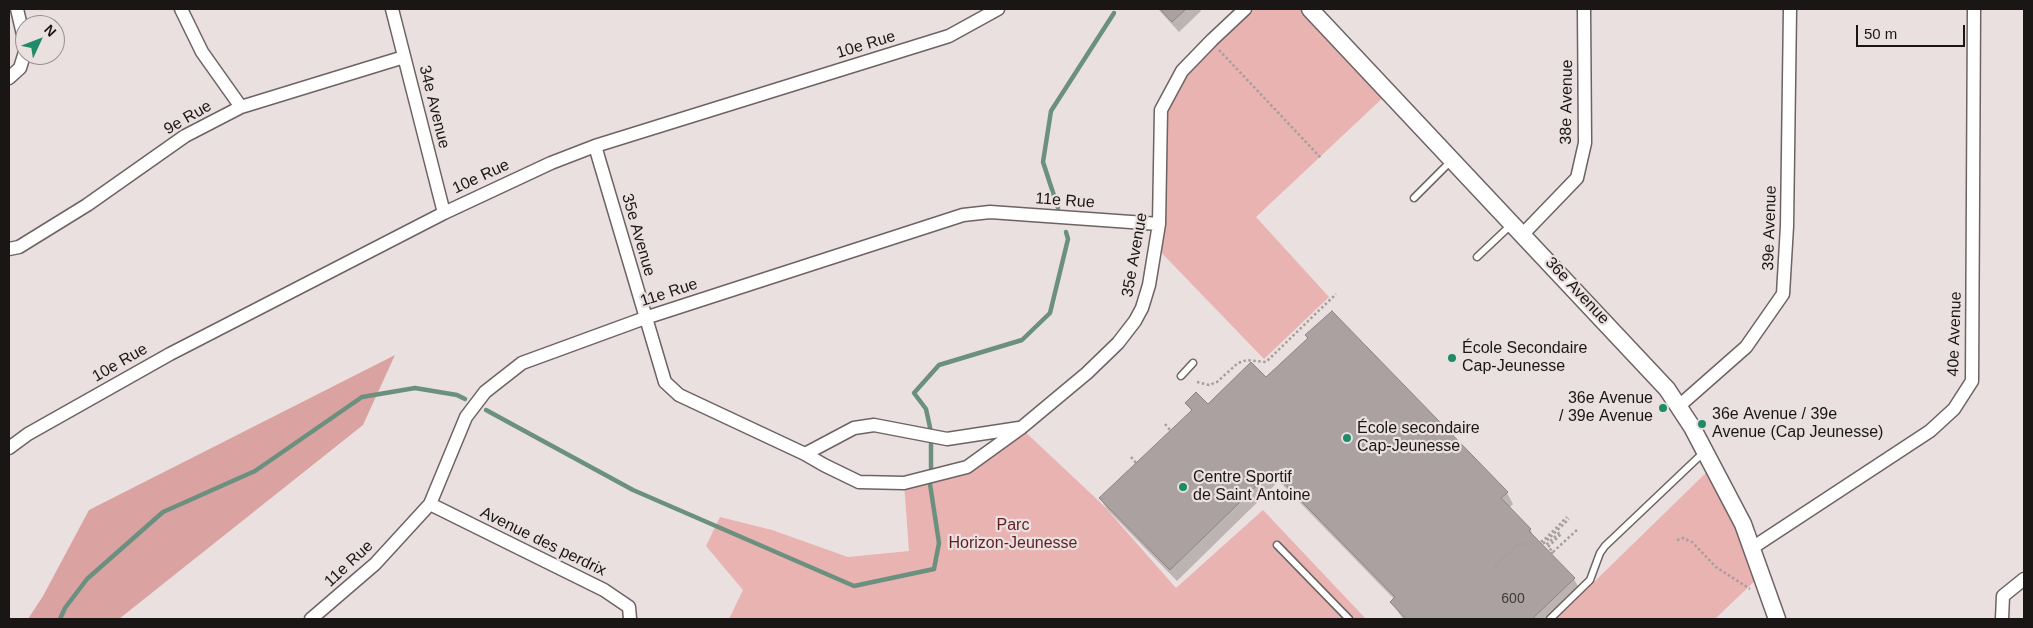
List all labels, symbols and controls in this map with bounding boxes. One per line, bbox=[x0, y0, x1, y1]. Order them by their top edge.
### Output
north arrow bbox=[15, 15, 65, 65]
scale bar bbox=[1858, 15, 1967, 47]
text: N bbox=[41, 21, 60, 40]
text: 50 m bbox=[1864, 25, 1897, 42]
street label: 10e Rue bbox=[834, 27, 898, 63]
street label: 38e Avenue bbox=[1557, 59, 1577, 145]
street label: 34e Avenue bbox=[414, 63, 454, 151]
street label: 9e Rue bbox=[161, 97, 215, 139]
street label: 10e Rue bbox=[450, 156, 512, 198]
street label: 39e Avenue bbox=[1759, 185, 1781, 271]
street label: 11e Rue bbox=[1035, 189, 1095, 213]
street label: 35e Avenue bbox=[617, 191, 659, 279]
street label: 35e Avenue bbox=[1118, 211, 1152, 299]
street label: 36e Avenue bbox=[1541, 253, 1613, 329]
street label: 11e Rue bbox=[638, 275, 700, 311]
street label: 40e Avenue bbox=[1944, 291, 1966, 377]
place label: École Secondaire Cap-Jeunesse bbox=[1462, 339, 1587, 377]
street label: 10e Rue bbox=[89, 340, 151, 386]
marker: École Secondaire Cap-Jeunesse bbox=[1446, 352, 1458, 364]
place label: 36e Avenue / 39e Avenue bbox=[1559, 389, 1653, 427]
marker: 36e Avenue / 39e Avenue bbox=[1657, 402, 1669, 414]
place label: 36e Avenue / 39e Avenue (Cap Jeunesse) bbox=[1712, 405, 1883, 443]
marker: 36e Avenue / 39e Avenue (Cap Jeunesse) bbox=[1696, 418, 1708, 430]
place label: École secondaire Cap-Jeunesse bbox=[1357, 419, 1480, 457]
marker: École secondaire Cap-Jeunesse bbox=[1341, 432, 1353, 444]
place label: Centre Sportif de Saint Antoine bbox=[1193, 468, 1310, 506]
marker: Centre Sportif de Saint Antoine bbox=[1177, 481, 1189, 493]
street label: Avenue des perdrix bbox=[477, 503, 609, 581]
park label: Parc Horizon-Jeunesse bbox=[949, 516, 1077, 554]
street label: 11e Rue bbox=[321, 537, 377, 591]
house number: 600 bbox=[1501, 591, 1525, 607]

